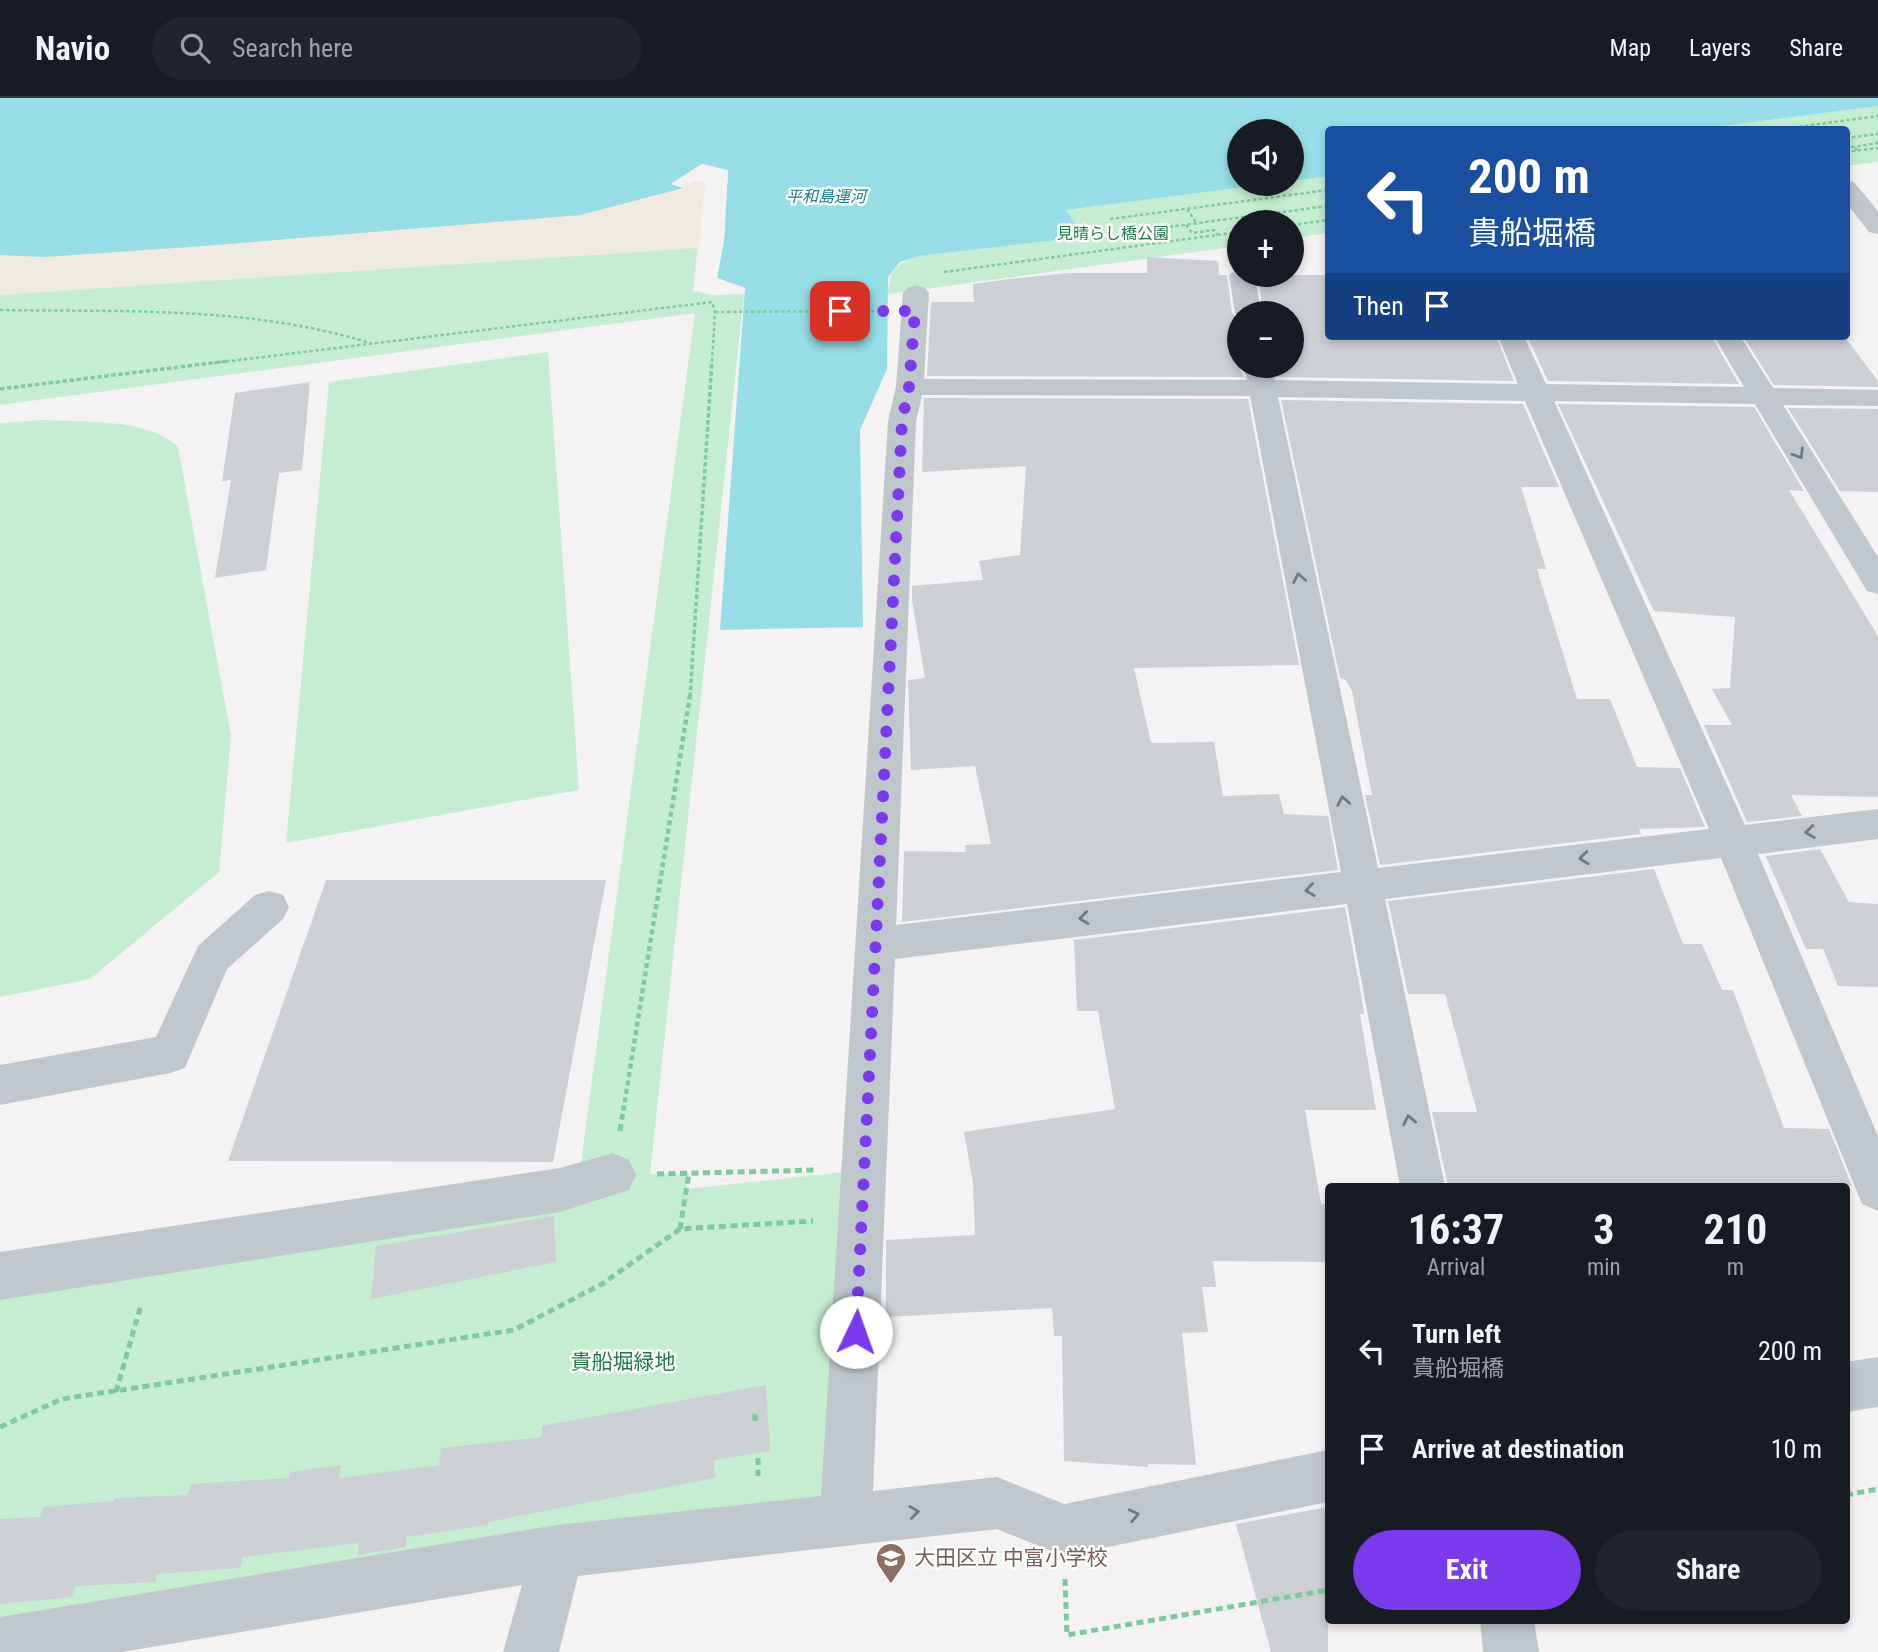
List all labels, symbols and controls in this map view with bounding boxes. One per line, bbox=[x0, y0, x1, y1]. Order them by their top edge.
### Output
search box bbox=[152, 17, 642, 80]
text: Navio bbox=[35, 29, 110, 68]
icon: search bbox=[176, 29, 214, 67]
text: Search here bbox=[232, 33, 353, 63]
text: Map bbox=[1610, 34, 1651, 62]
text: Layers bbox=[1689, 34, 1751, 62]
text: Share bbox=[1789, 34, 1843, 62]
map controls bbox=[1227, 119, 1304, 378]
button: sound bbox=[1227, 119, 1304, 196]
text: 200 m bbox=[1468, 148, 1590, 205]
icon: left bbox=[1353, 154, 1444, 245]
water label: 平和島運河 bbox=[786, 187, 869, 206]
button: + bbox=[1227, 210, 1304, 287]
text: 貴船堀橋 bbox=[1468, 214, 1596, 252]
park label: 見晴らし橋公園 bbox=[1057, 224, 1169, 243]
pin bbox=[810, 281, 870, 341]
icon: arrive bbox=[1418, 287, 1456, 325]
text: Then bbox=[1353, 291, 1404, 321]
icon: arrive bbox=[821, 292, 859, 330]
button: − bbox=[1227, 301, 1304, 378]
one-way arrow bbox=[1791, 447, 1804, 460]
one-way arrow bbox=[1292, 572, 1307, 584]
one-way arrow bbox=[1337, 795, 1352, 807]
one-way arrow bbox=[1804, 825, 1816, 840]
one-way arrow bbox=[1578, 851, 1590, 866]
one-way arrow bbox=[1304, 883, 1315, 898]
one-way arrow bbox=[1078, 910, 1090, 925]
one-way arrow bbox=[1402, 1114, 1417, 1126]
text: 16:37 bbox=[1408, 1205, 1504, 1254]
text: 3 bbox=[1593, 1205, 1614, 1254]
text: 210 bbox=[1703, 1205, 1767, 1254]
text: Arrival bbox=[1427, 1254, 1485, 1281]
text: min bbox=[1587, 1254, 1621, 1281]
text: m bbox=[1727, 1254, 1744, 1281]
position arrow bbox=[819, 1295, 893, 1369]
text: Turn left bbox=[1412, 1319, 1501, 1349]
icon: left bbox=[1353, 1332, 1391, 1370]
text: 200 m bbox=[1758, 1336, 1822, 1366]
park label: 貴船堀緑地 bbox=[571, 1350, 676, 1374]
text: 貴船堀橋 bbox=[1412, 1355, 1504, 1382]
icon: arrive bbox=[1353, 1430, 1391, 1468]
text: Arrive at destination bbox=[1412, 1434, 1624, 1464]
text: 10 m bbox=[1771, 1434, 1822, 1464]
one-way arrow bbox=[908, 1505, 920, 1520]
one-way arrow bbox=[1128, 1509, 1140, 1524]
button: Exit bbox=[1353, 1530, 1581, 1610]
button: Share bbox=[1595, 1530, 1822, 1610]
school or university icon: 大田区立 中富小学校 bbox=[874, 1541, 908, 1585]
place label: 大田区立 中富小学校 bbox=[914, 1546, 1108, 1570]

